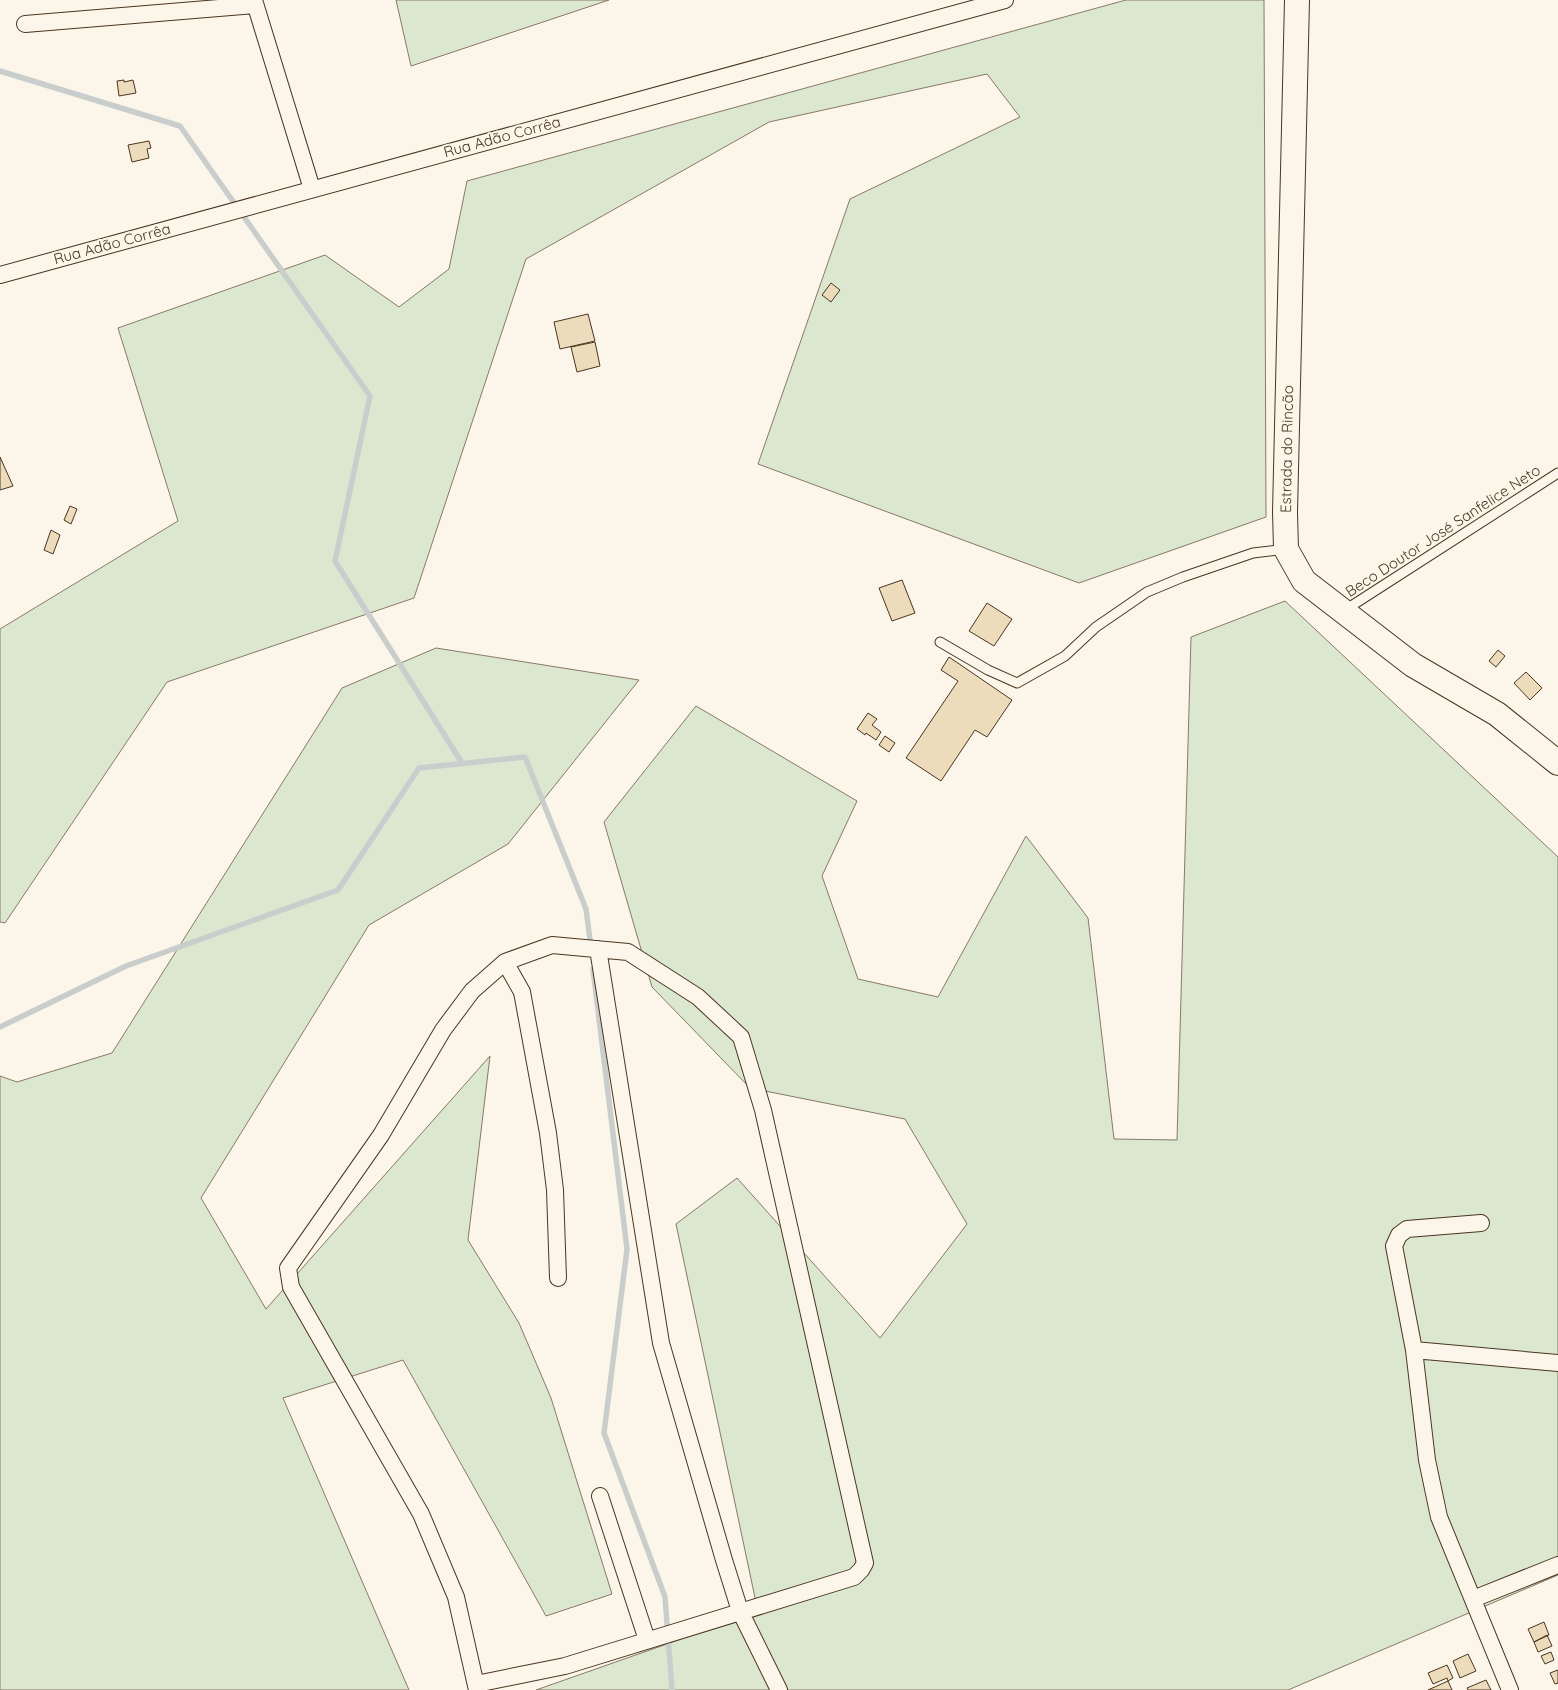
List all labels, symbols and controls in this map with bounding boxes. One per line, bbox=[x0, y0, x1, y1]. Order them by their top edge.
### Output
street label: Rua Adão Corrêa bbox=[441, 112, 562, 161]
street label: Rua Adão Corrêa bbox=[51, 219, 172, 268]
street label: Estrada do Rincão bbox=[1276, 385, 1297, 513]
street label: Beco Doutor José Sanfelice Neto bbox=[1342, 460, 1544, 601]

